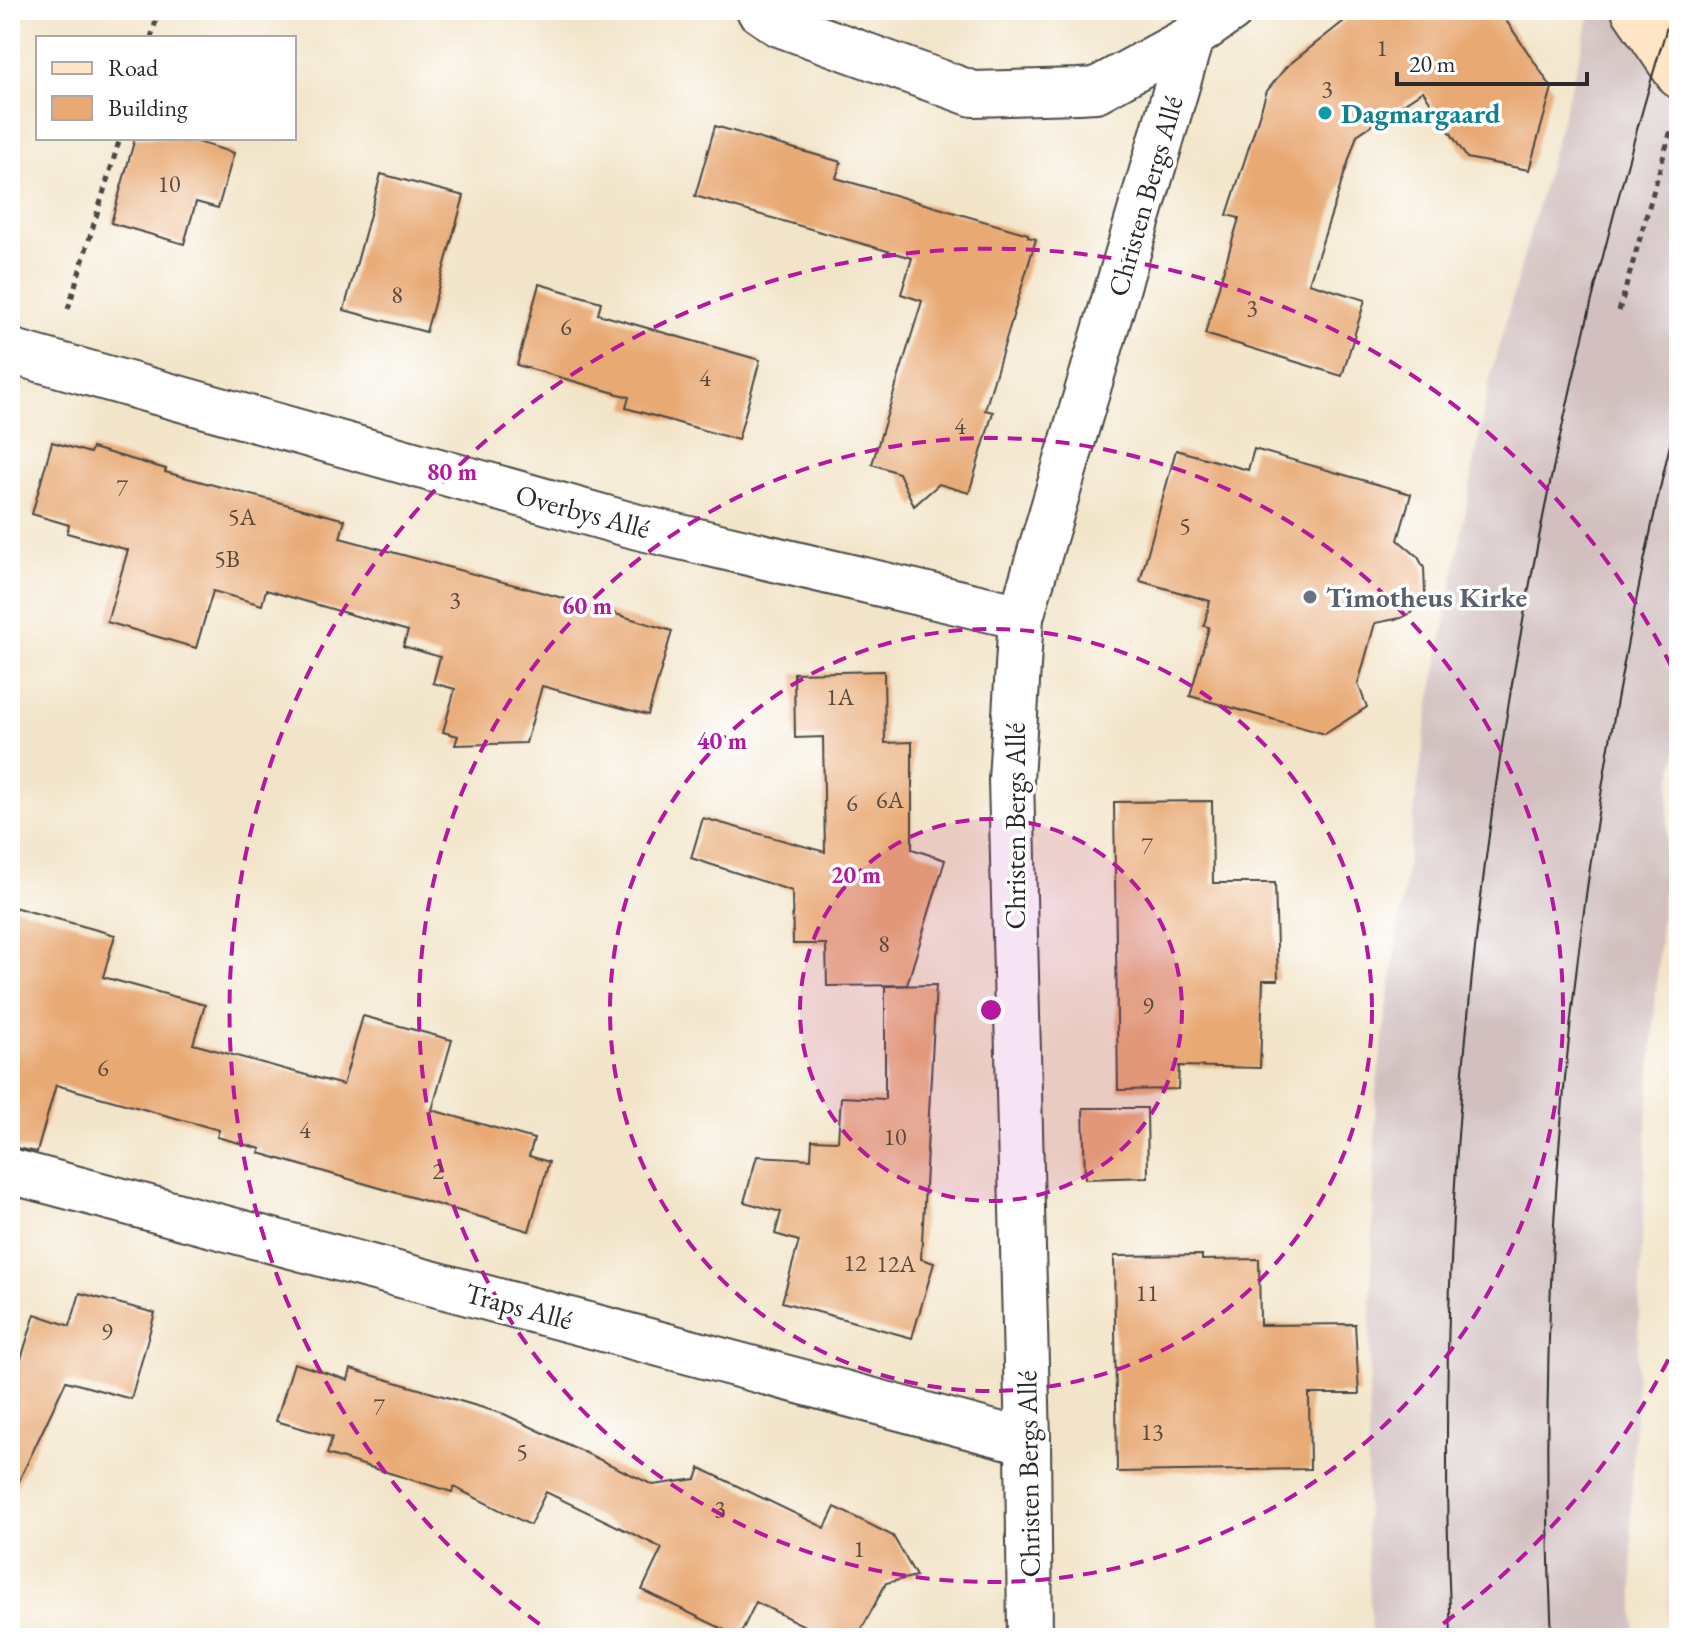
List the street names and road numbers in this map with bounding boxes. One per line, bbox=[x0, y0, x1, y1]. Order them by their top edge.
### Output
street label: Christen Bergs Allé bbox=[1099, 92, 1191, 300]
street label: Overbys Allé bbox=[512, 476, 654, 546]
street label: Christen Bergs Allé bbox=[997, 722, 1033, 929]
street label: Traps Allé bbox=[462, 1274, 577, 1338]
street label: Christen Bergs Allé bbox=[1008, 1370, 1048, 1578]

